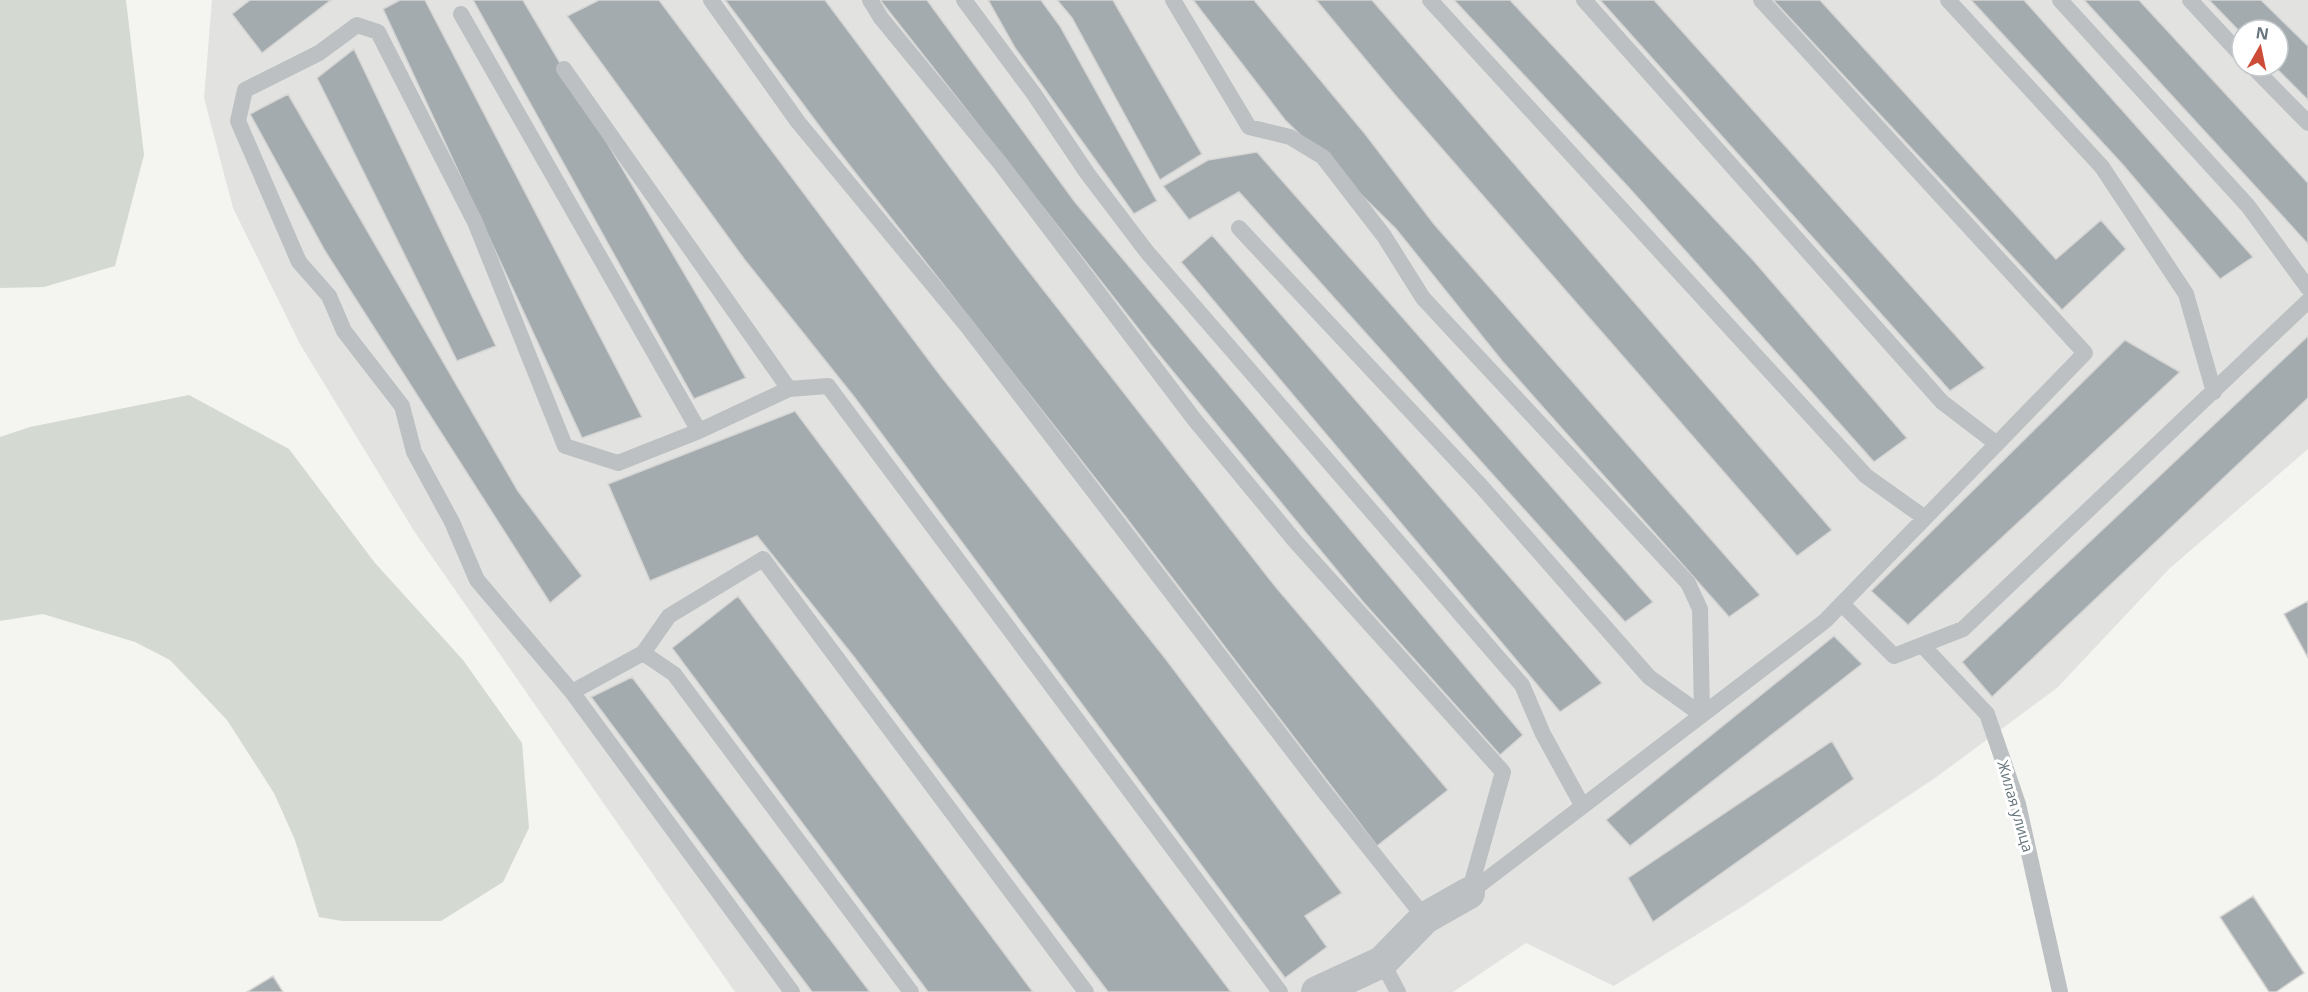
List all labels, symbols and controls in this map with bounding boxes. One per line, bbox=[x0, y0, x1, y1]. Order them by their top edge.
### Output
north arrow bbox=[2230, 18, 2290, 78]
text: N bbox=[2254, 21, 2270, 45]
street label: Жилая улица bbox=[1993, 758, 2039, 854]

